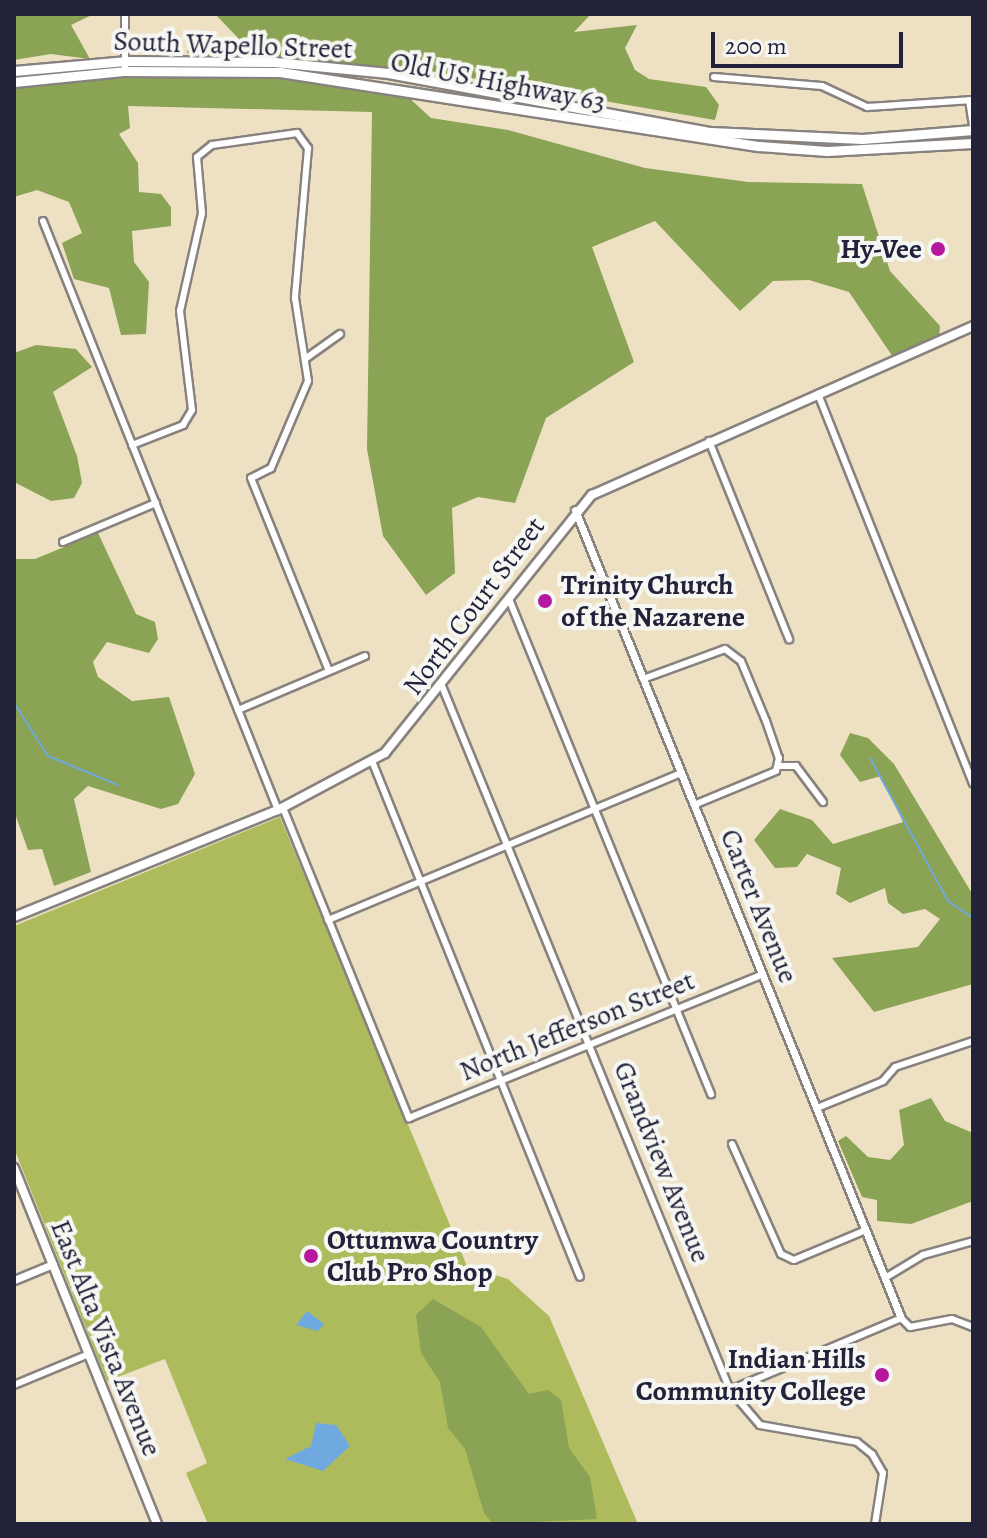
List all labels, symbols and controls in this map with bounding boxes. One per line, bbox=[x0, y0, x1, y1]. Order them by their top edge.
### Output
scale bar bbox=[715, 16, 907, 66]
street label: South Wapello Street bbox=[113, 24, 353, 66]
text: 200 m bbox=[725, 30, 787, 62]
street label: Old US Highway 63 bbox=[388, 45, 608, 119]
place label: Hy-Vee bbox=[840, 232, 922, 266]
marker: Hy-Vee bbox=[929, 240, 947, 258]
street label: North Court Street bbox=[396, 510, 552, 702]
place label: Trinity Church of the Nazarene bbox=[561, 568, 745, 634]
marker: Trinity Church of the Nazarene bbox=[536, 592, 554, 610]
street label: Carter Avenue bbox=[713, 824, 805, 988]
street label: North Jefferson Street bbox=[455, 964, 699, 1088]
street label: Grandview Avenue bbox=[606, 1057, 718, 1267]
street label: East Alta Vista Avenue bbox=[43, 1215, 169, 1461]
place label: Ottumwa Country Club Pro Shop bbox=[327, 1223, 538, 1289]
marker: Ottumwa Country Club Pro Shop bbox=[302, 1247, 320, 1265]
place label: Indian Hills Community College bbox=[636, 1342, 866, 1408]
marker: Indian Hills Community College bbox=[873, 1366, 891, 1384]

